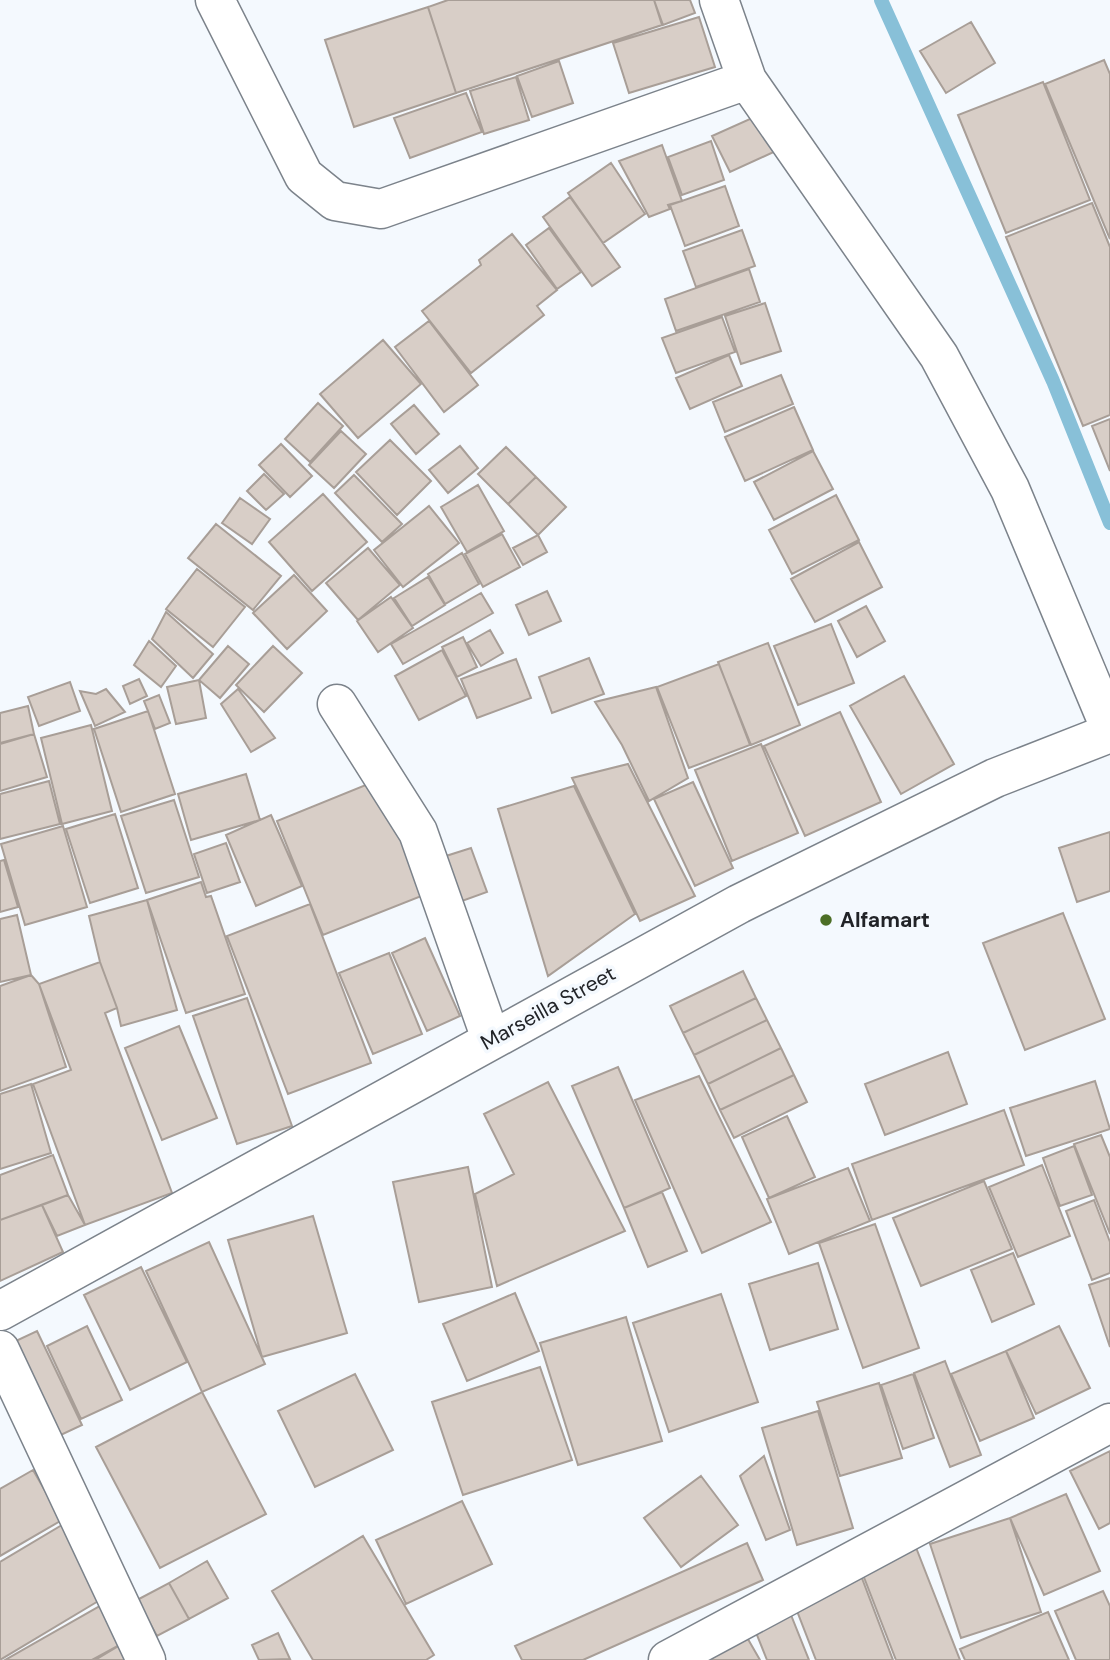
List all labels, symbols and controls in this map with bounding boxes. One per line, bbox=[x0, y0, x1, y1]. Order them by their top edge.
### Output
place label: Alfamart bbox=[840, 906, 930, 934]
marker: Alfamart bbox=[818, 912, 834, 928]
street label: Marseilla Street bbox=[476, 959, 620, 1057]

